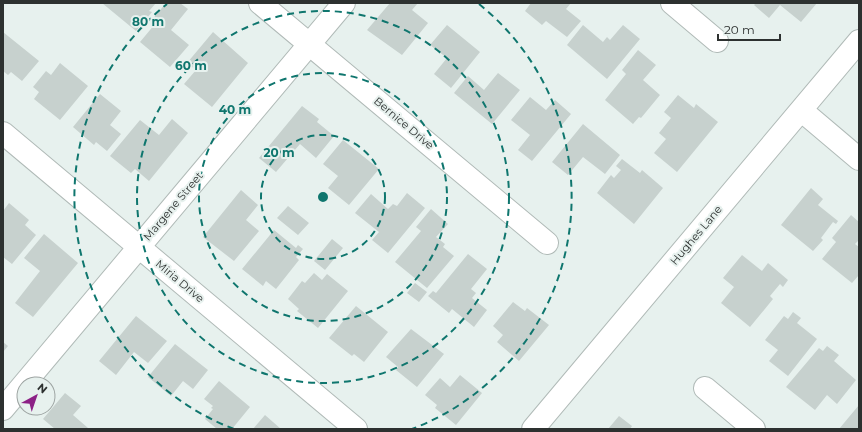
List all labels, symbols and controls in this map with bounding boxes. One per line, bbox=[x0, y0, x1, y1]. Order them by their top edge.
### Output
text: 80 m bbox=[132, 14, 164, 29]
scale bar bbox=[718, 16, 780, 42]
text: 20 m bbox=[724, 22, 755, 37]
text: 60 m bbox=[175, 58, 207, 73]
street label: Bernice Drive bbox=[371, 94, 437, 152]
text: 40 m bbox=[219, 102, 251, 117]
text: 20 m bbox=[263, 145, 295, 160]
street label: Margene Street bbox=[140, 168, 206, 243]
centre of rings bbox=[316, 190, 330, 204]
street label: Hughes Lane bbox=[667, 202, 725, 268]
street label: Miria Drive bbox=[153, 257, 207, 306]
north arrow bbox=[16, 376, 56, 416]
text: N bbox=[35, 380, 50, 397]

